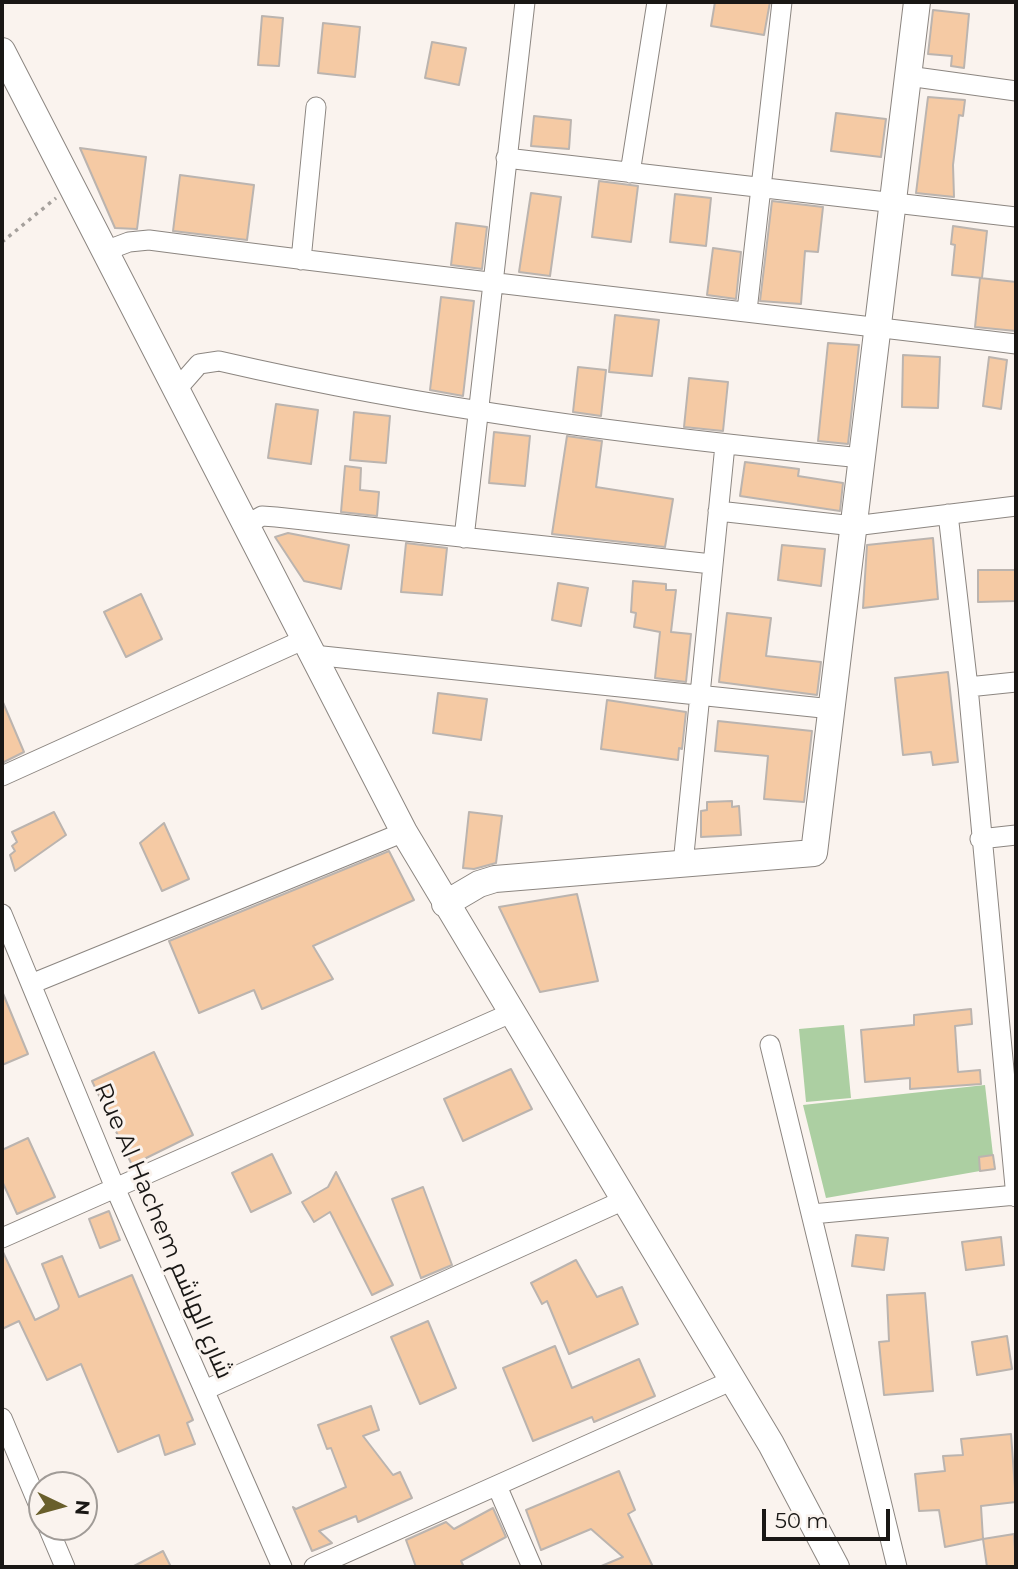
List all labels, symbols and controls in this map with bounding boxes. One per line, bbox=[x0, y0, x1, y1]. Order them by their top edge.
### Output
street label: Rue Al Hachem شارع الهاشم bbox=[88, 1079, 238, 1383]
north arrow bbox=[28, 1471, 98, 1541]
scale bar bbox=[766, 1496, 894, 1540]
text: N bbox=[70, 1499, 95, 1516]
text: 50 m bbox=[775, 1508, 829, 1533]

